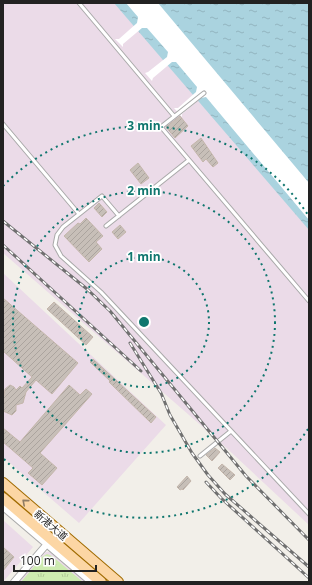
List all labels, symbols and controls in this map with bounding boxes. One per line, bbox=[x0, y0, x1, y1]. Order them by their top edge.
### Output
text: 3 min bbox=[127, 117, 161, 134]
text: 2 min bbox=[127, 182, 161, 199]
text: 1 min bbox=[127, 248, 161, 265]
centre of rings bbox=[137, 315, 151, 329]
one-way arrow bbox=[22, 499, 29, 506]
street label: 新港大道 bbox=[31, 507, 71, 543]
scale bar bbox=[14, 547, 96, 573]
text: 100 m bbox=[20, 552, 55, 569]

